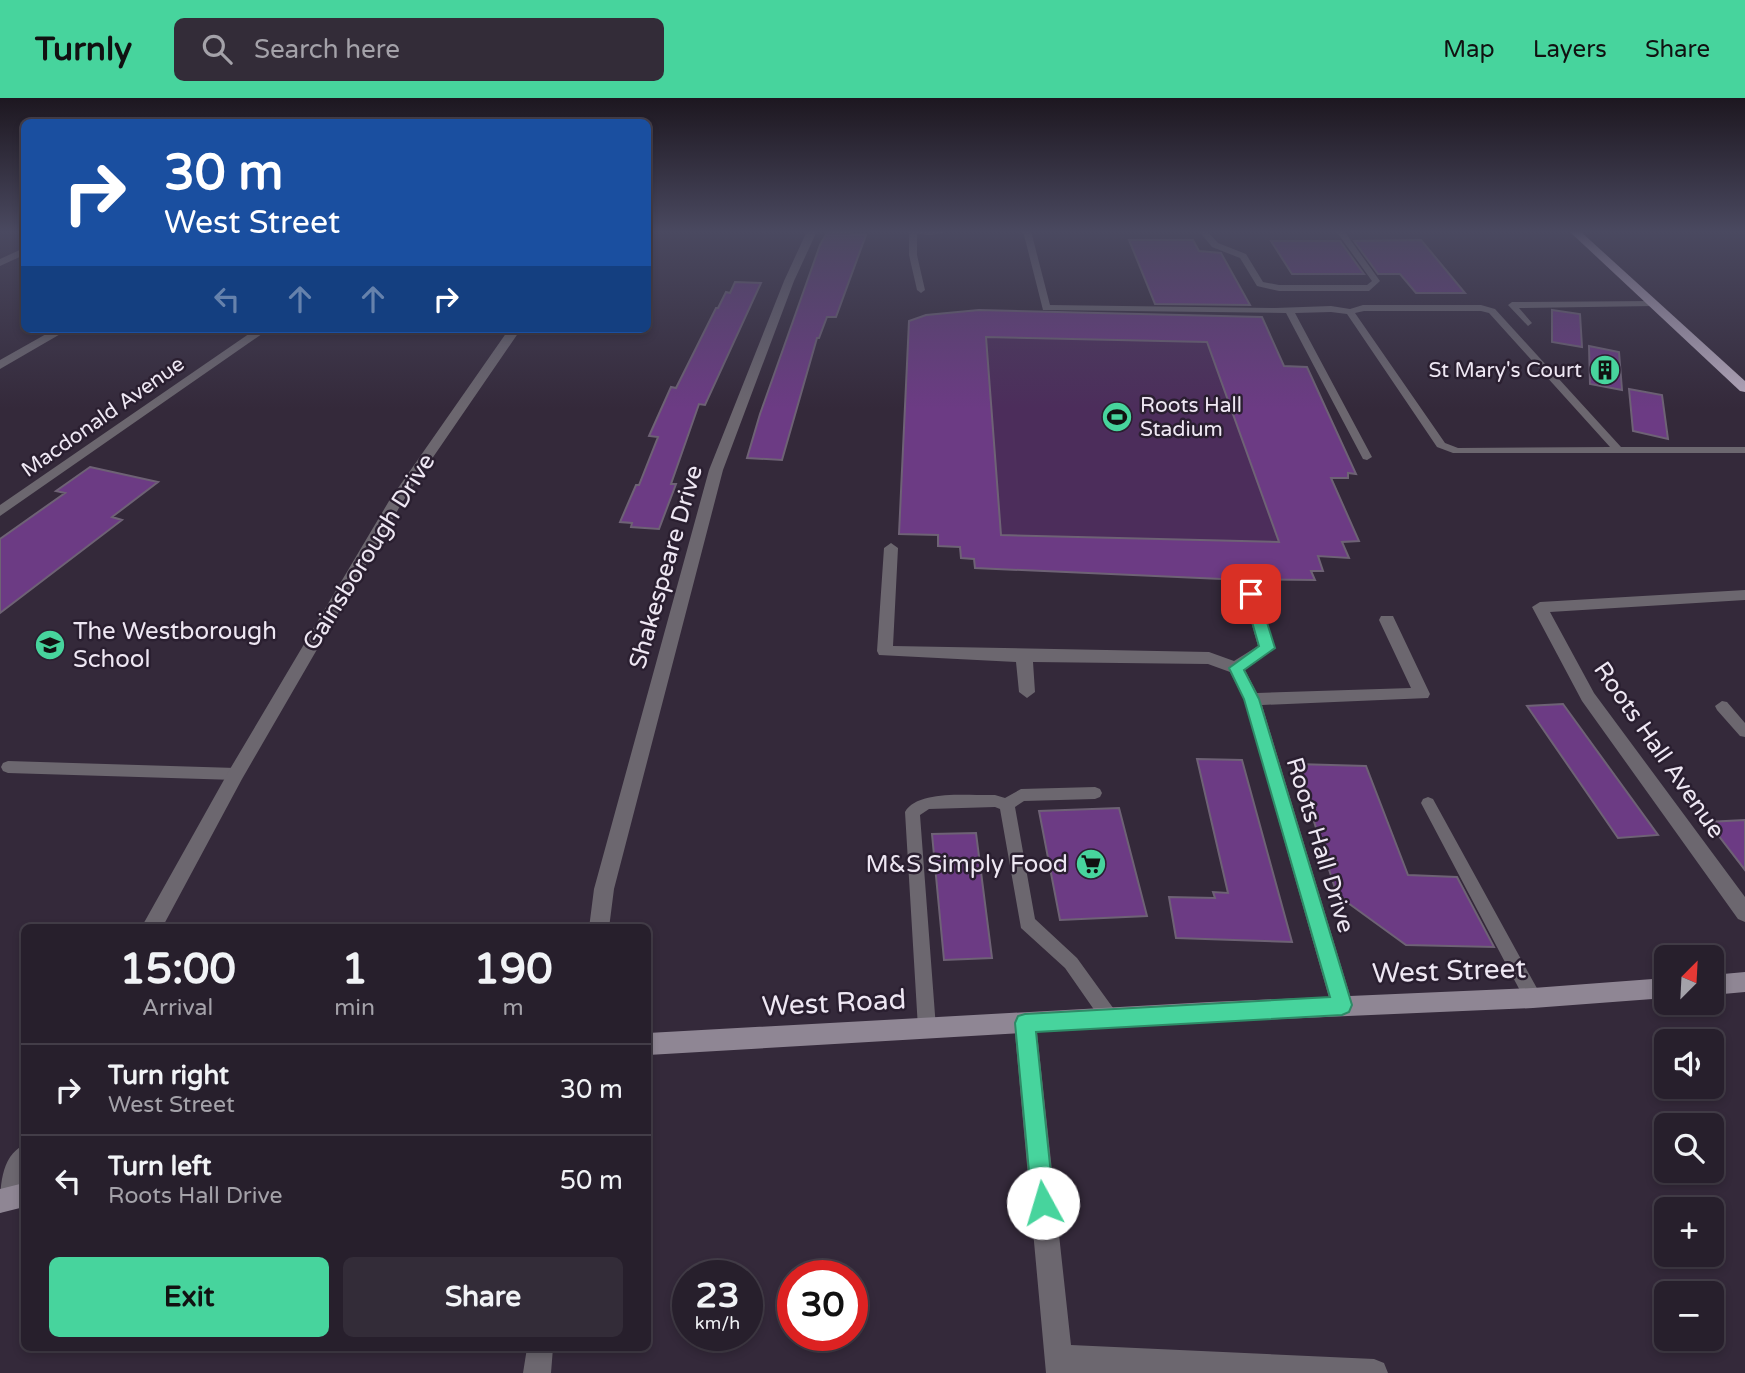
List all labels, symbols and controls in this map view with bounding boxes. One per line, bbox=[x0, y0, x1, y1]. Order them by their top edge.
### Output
search box bbox=[174, 18, 664, 81]
text: Turnly bbox=[35, 30, 132, 69]
icon: search bbox=[198, 30, 236, 68]
text: Search here bbox=[254, 34, 400, 65]
text: Map bbox=[1443, 35, 1495, 64]
text: Layers bbox=[1533, 35, 1607, 64]
text: Share bbox=[1645, 35, 1710, 64]
text: 30 m bbox=[164, 144, 283, 203]
icon: right bbox=[49, 147, 140, 238]
text: West Street bbox=[164, 204, 340, 242]
icon: left bbox=[208, 280, 246, 318]
icon: ahead bbox=[281, 280, 319, 318]
icon: ahead bbox=[354, 280, 392, 318]
icon: right bbox=[427, 280, 465, 318]
street label: Macdonald Avenue bbox=[17, 351, 189, 483]
building icon: St Mary's Court bbox=[1588, 353, 1622, 387]
place label: St Mary's Court bbox=[1429, 358, 1582, 383]
place label: Roots Hall Stadium bbox=[1140, 393, 1242, 442]
sports icon: Roots Hall Stadium bbox=[1100, 400, 1134, 434]
street label: Gainsborough Drive bbox=[297, 448, 441, 656]
street label: Shakespeare Drive bbox=[623, 462, 709, 672]
pin bbox=[1221, 564, 1281, 624]
icon: arrive bbox=[1232, 575, 1270, 613]
place label: The Westborough School bbox=[73, 617, 277, 674]
school or university icon: The Westborough School bbox=[33, 628, 67, 662]
street label: Roots Hall Avenue bbox=[1587, 656, 1731, 844]
street label: Roots Hall Drive bbox=[1280, 754, 1360, 936]
supermarket icon: M&S Simply Food bbox=[1074, 847, 1108, 881]
place label: M&S Simply Food bbox=[865, 850, 1068, 879]
text: 15:00 bbox=[119, 944, 236, 995]
text: 1 bbox=[341, 944, 368, 995]
text: 190 bbox=[473, 944, 553, 995]
north arrow bbox=[1654, 945, 1724, 1015]
map controls bbox=[1654, 945, 1724, 1351]
street label: West Street bbox=[1371, 951, 1527, 991]
street label: West Road bbox=[761, 982, 907, 1024]
text: Arrival bbox=[142, 994, 213, 1022]
text: min bbox=[334, 994, 375, 1022]
text: m bbox=[502, 994, 524, 1022]
button: sound bbox=[1654, 1029, 1724, 1099]
text: Turn right bbox=[108, 1060, 229, 1091]
icon: right bbox=[49, 1071, 87, 1109]
text: 30 m bbox=[560, 1074, 623, 1105]
text: West Street bbox=[108, 1091, 235, 1119]
button: search bbox=[1654, 1113, 1724, 1183]
text: Turn left bbox=[108, 1151, 211, 1182]
icon: left bbox=[49, 1162, 87, 1200]
text: 50 m bbox=[560, 1165, 623, 1196]
position arrow bbox=[1006, 1166, 1080, 1240]
text: Roots Hall Drive bbox=[108, 1182, 282, 1210]
button: + bbox=[1654, 1197, 1724, 1267]
button: Exit bbox=[49, 1257, 329, 1337]
button: Share bbox=[343, 1257, 623, 1337]
speed limit sign: 30 bbox=[777, 1260, 868, 1351]
text: 23 bbox=[696, 1275, 739, 1317]
button: − bbox=[1654, 1281, 1724, 1351]
text: km/h bbox=[695, 1312, 740, 1334]

